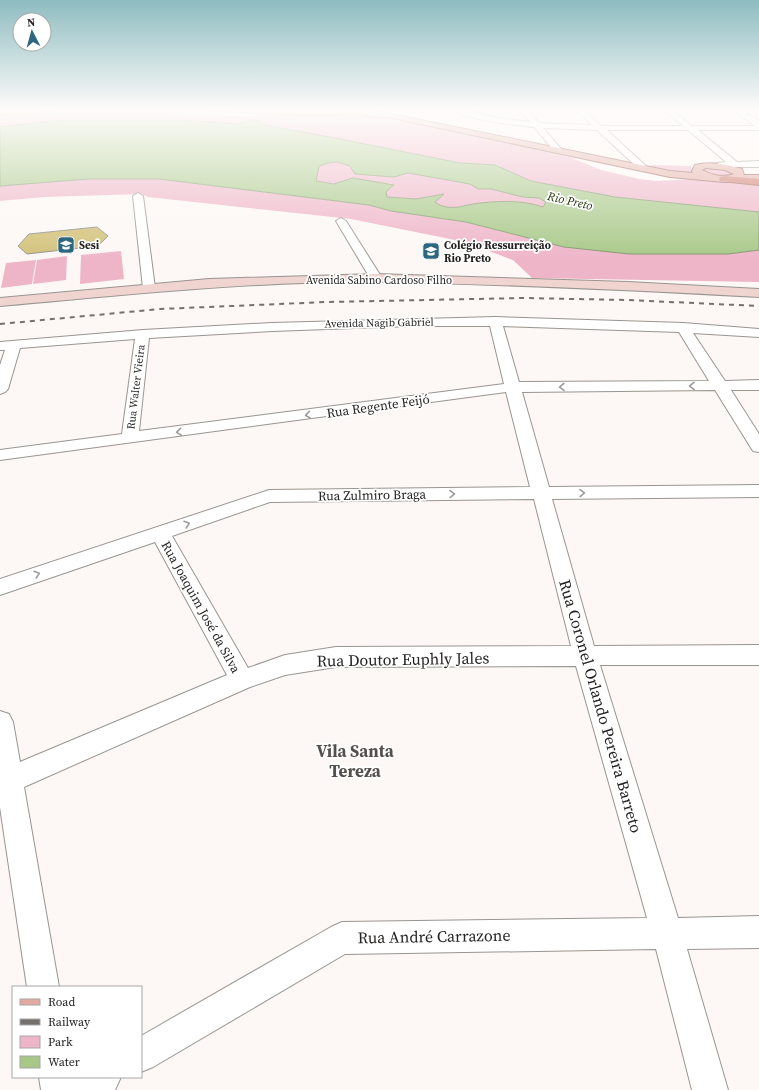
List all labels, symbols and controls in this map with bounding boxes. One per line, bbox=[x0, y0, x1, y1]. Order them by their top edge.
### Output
north arrow bbox=[12, 12, 52, 52]
text: N bbox=[26, 15, 36, 30]
water label: Rio Preto bbox=[545, 188, 594, 214]
school or university icon: Sesi bbox=[56, 235, 76, 255]
place label: Sesi bbox=[79, 238, 100, 253]
place label: Colégio Ressurreição Rio Preto bbox=[444, 238, 551, 266]
school or university icon: Colégio Ressurreição Rio Preto bbox=[421, 241, 441, 261]
street label: Avenida Sabino Cardoso Filho bbox=[306, 273, 452, 288]
street label: Avenida Nagib Gabriel bbox=[324, 315, 434, 331]
street label: Rua Walter Vieira bbox=[123, 343, 149, 430]
one-way arrow bbox=[689, 381, 695, 390]
one-way arrow bbox=[559, 383, 565, 391]
street label: Rua Regente Feijó bbox=[325, 390, 431, 422]
one-way arrow bbox=[305, 410, 311, 419]
one-way arrow bbox=[176, 427, 182, 436]
street label: Rua Zulmiro Braga bbox=[318, 486, 427, 504]
one-way arrow bbox=[579, 489, 585, 497]
one-way arrow bbox=[449, 490, 455, 499]
one-way arrow bbox=[183, 520, 190, 529]
street label: Rua Joaquim José da Silva bbox=[158, 538, 245, 676]
one-way arrow bbox=[33, 570, 40, 579]
street label: Rua Coronel Orlando Pereira Barreto bbox=[554, 577, 648, 835]
street label: Rua Doutor Euphly Jales bbox=[316, 646, 490, 672]
district label: Vila Santa Tereza bbox=[316, 739, 395, 783]
street label: Rua André Carrazone bbox=[357, 924, 511, 948]
legend bbox=[12, 986, 142, 1078]
text: Road bbox=[48, 994, 75, 1010]
text: Railway bbox=[48, 1014, 91, 1030]
text: Park bbox=[48, 1034, 73, 1050]
text: Water bbox=[48, 1054, 80, 1070]

